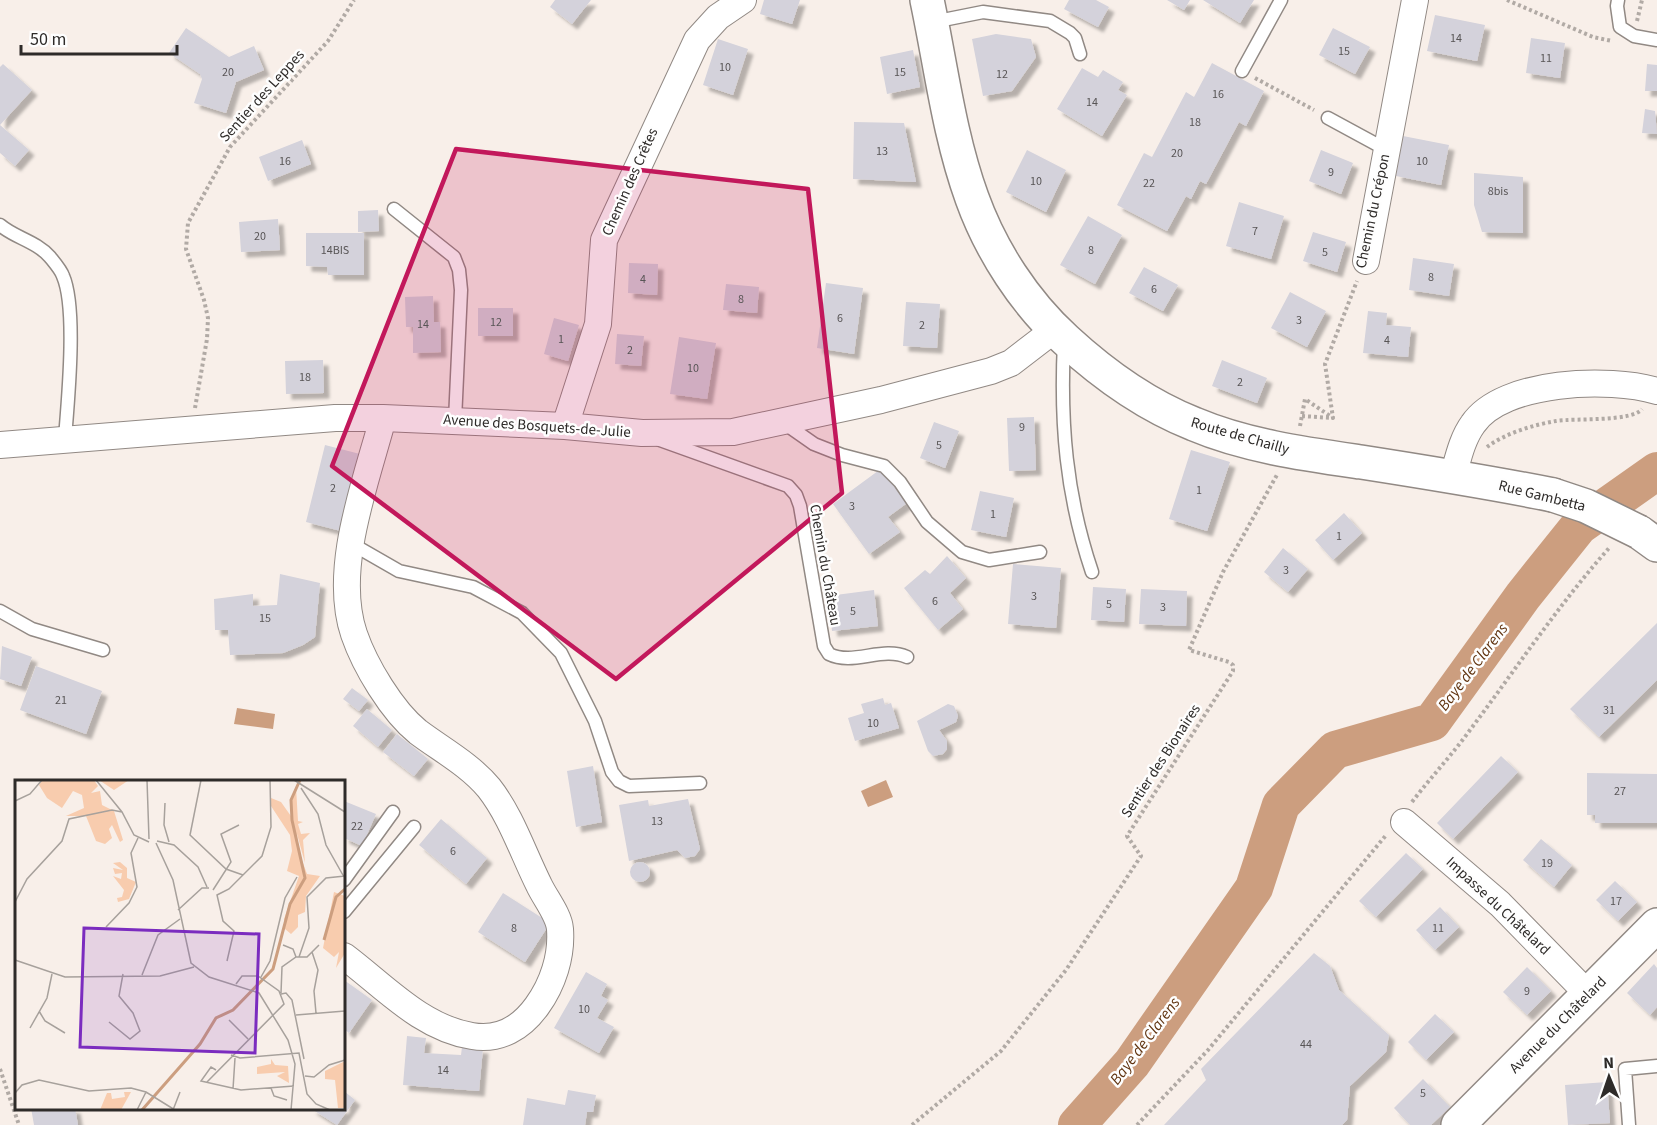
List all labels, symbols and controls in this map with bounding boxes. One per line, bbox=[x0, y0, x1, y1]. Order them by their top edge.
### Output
scale bar bbox=[21, 18, 177, 56]
text: 50 m bbox=[30, 27, 66, 52]
house number: 14 bbox=[1450, 30, 1462, 47]
house number: 15 bbox=[1338, 43, 1350, 60]
street label: Sentier des Leppes bbox=[215, 45, 309, 147]
house number: 11 bbox=[1540, 50, 1552, 67]
house number: 10 bbox=[719, 59, 731, 76]
house number: 20 bbox=[222, 64, 234, 81]
house number: 15 bbox=[894, 64, 906, 81]
house number: 12 bbox=[996, 66, 1008, 83]
house number: 16 bbox=[1212, 86, 1224, 103]
house number: 14 bbox=[1086, 94, 1098, 111]
house number: 18 bbox=[1189, 114, 1201, 131]
street label: Chemin des Crêtes bbox=[597, 125, 663, 239]
house number: 13 bbox=[876, 143, 888, 160]
house number: 20 bbox=[1171, 145, 1183, 162]
street label: Chemin du Crépon bbox=[1351, 152, 1395, 270]
house number: 16 bbox=[279, 153, 291, 170]
house number: 10 bbox=[1416, 153, 1428, 170]
house number: 9 bbox=[1328, 164, 1334, 181]
house number: 10 bbox=[1030, 173, 1042, 190]
house number: 22 bbox=[1143, 175, 1155, 192]
house number: 8bis bbox=[1488, 183, 1508, 200]
house number: 7 bbox=[1252, 223, 1258, 240]
house number: 20 bbox=[254, 228, 266, 245]
house number: 14BIS bbox=[321, 242, 349, 259]
house number: 8 bbox=[1088, 242, 1094, 259]
house number: 5 bbox=[1322, 244, 1328, 261]
house number: 8 bbox=[1428, 269, 1434, 286]
house number: 4 bbox=[640, 271, 646, 288]
house number: 6 bbox=[1151, 281, 1157, 298]
house number: 8 bbox=[738, 291, 744, 308]
house number: 6 bbox=[837, 310, 843, 327]
house number: 3 bbox=[1296, 312, 1302, 329]
house number: 12 bbox=[490, 314, 502, 331]
house number: 14 bbox=[417, 316, 429, 333]
house number: 2 bbox=[919, 317, 925, 334]
house number: 1 bbox=[558, 331, 564, 348]
house number: 4 bbox=[1384, 332, 1390, 349]
house number: 2 bbox=[627, 342, 633, 359]
house number: 10 bbox=[687, 360, 699, 377]
house number: 18 bbox=[299, 369, 311, 386]
house number: 2 bbox=[1237, 374, 1243, 391]
street label: Avenue des Bosquets-de-Julie bbox=[443, 409, 631, 443]
street label: Route de Chailly bbox=[1188, 412, 1292, 460]
house number: 9 bbox=[1019, 419, 1025, 436]
house number: 5 bbox=[936, 437, 942, 454]
street label: Rue Gambetta bbox=[1496, 475, 1588, 517]
house number: 2 bbox=[330, 480, 336, 497]
house number: 1 bbox=[1196, 482, 1202, 499]
house number: 3 bbox=[849, 498, 855, 515]
street label: Chemin du Château bbox=[804, 503, 846, 627]
house number: 1 bbox=[990, 506, 996, 523]
house number: 1 bbox=[1336, 528, 1342, 545]
house number: 3 bbox=[1283, 562, 1289, 579]
house number: 3 bbox=[1031, 588, 1037, 605]
house number: 6 bbox=[932, 593, 938, 610]
house number: 5 bbox=[1106, 596, 1112, 613]
house number: 3 bbox=[1160, 599, 1166, 616]
house number: 5 bbox=[850, 603, 856, 620]
house number: 15 bbox=[259, 610, 271, 627]
water label: Baye de Clarens bbox=[1433, 618, 1514, 715]
house number: 21 bbox=[55, 692, 67, 709]
street label: Sentier des Bionaires bbox=[1116, 700, 1206, 822]
house number: 31 bbox=[1603, 702, 1615, 719]
house number: 10 bbox=[867, 715, 879, 732]
inset map bbox=[15, 780, 345, 1110]
house number: 27 bbox=[1614, 783, 1626, 800]
house number: 13 bbox=[651, 813, 663, 830]
house number: 22 bbox=[351, 818, 363, 835]
house number: 6 bbox=[450, 843, 456, 860]
street label: Impasse du Châtelard bbox=[1441, 852, 1555, 960]
house number: 19 bbox=[1541, 855, 1553, 872]
house number: 17 bbox=[1610, 893, 1622, 910]
house number: 8 bbox=[511, 920, 517, 937]
house number: 11 bbox=[1432, 920, 1444, 937]
street label: Avenue du Châtelard bbox=[1505, 972, 1611, 1078]
house number: 9 bbox=[1524, 983, 1530, 1000]
water label: Baye de Clarens bbox=[1105, 992, 1186, 1089]
house number: 10 bbox=[578, 1001, 590, 1018]
house number: 44 bbox=[1300, 1036, 1312, 1053]
north arrow bbox=[1579, 1047, 1639, 1107]
text: N bbox=[1603, 1052, 1614, 1074]
house number: 14 bbox=[437, 1062, 449, 1079]
house number: 5 bbox=[1420, 1085, 1426, 1102]

